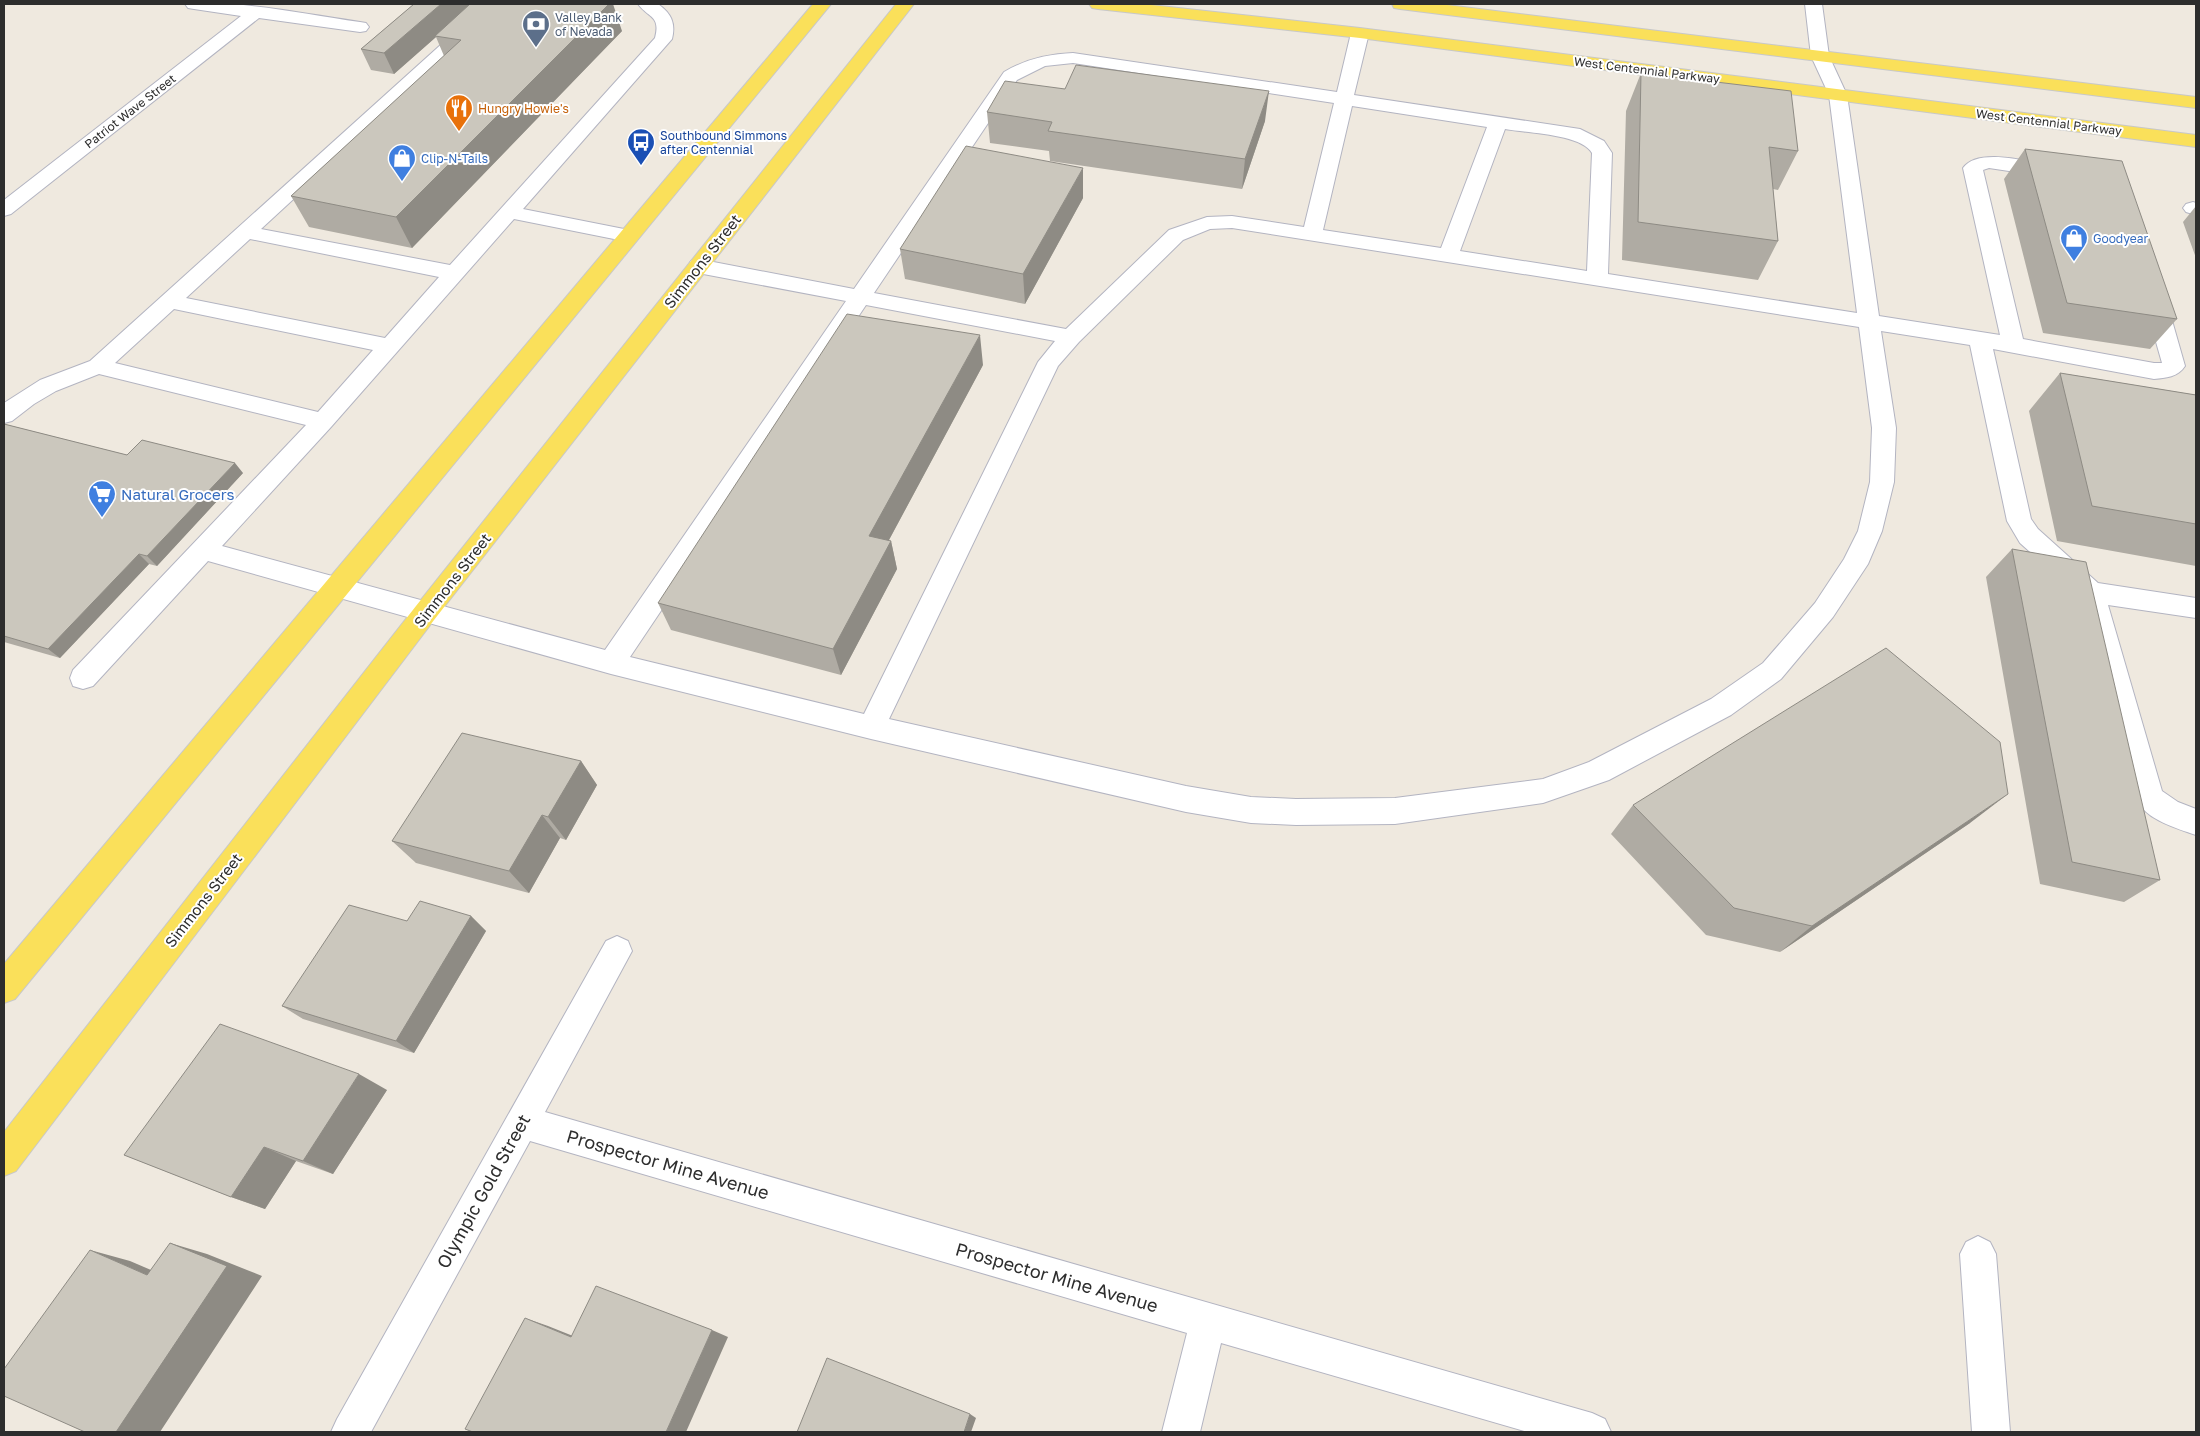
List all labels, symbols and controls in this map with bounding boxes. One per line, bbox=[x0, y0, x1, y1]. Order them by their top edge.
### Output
bank icon: Valley Bank of Nevada bbox=[521, 9, 551, 48]
place label: Valley Bank of Nevada bbox=[555, 10, 622, 39]
street label: West Centennial Parkway bbox=[1573, 54, 1721, 86]
street label: Patriot Wave Street bbox=[81, 71, 179, 151]
restaurant icon: Hungry Howie's bbox=[444, 93, 474, 132]
place label: Hungry Howie's bbox=[478, 101, 569, 116]
street label: West Centennial Parkway bbox=[1975, 106, 2123, 138]
bus stop icon: Southbound Simmons after Centennial bbox=[626, 127, 656, 166]
place label: Southbound Simmons after Centennial bbox=[660, 128, 787, 157]
shop icon: Clip-N-Tails bbox=[387, 143, 417, 182]
place label: Clip-N-Tails bbox=[421, 151, 488, 166]
street label: Simmons Street bbox=[660, 210, 744, 312]
shop icon: Goodyear bbox=[2059, 223, 2089, 262]
place label: Goodyear bbox=[2093, 231, 2148, 246]
supermarket icon: Natural Grocers bbox=[87, 479, 117, 518]
place label: Natural Grocers bbox=[121, 485, 235, 503]
street label: Simmons Street bbox=[410, 529, 494, 631]
street label: Simmons Street bbox=[161, 849, 245, 951]
street label: Olympic Gold Street bbox=[431, 1110, 535, 1272]
street label: Prospector Mine Avenue bbox=[564, 1125, 772, 1203]
street label: Prospector Mine Avenue bbox=[953, 1238, 1161, 1316]

